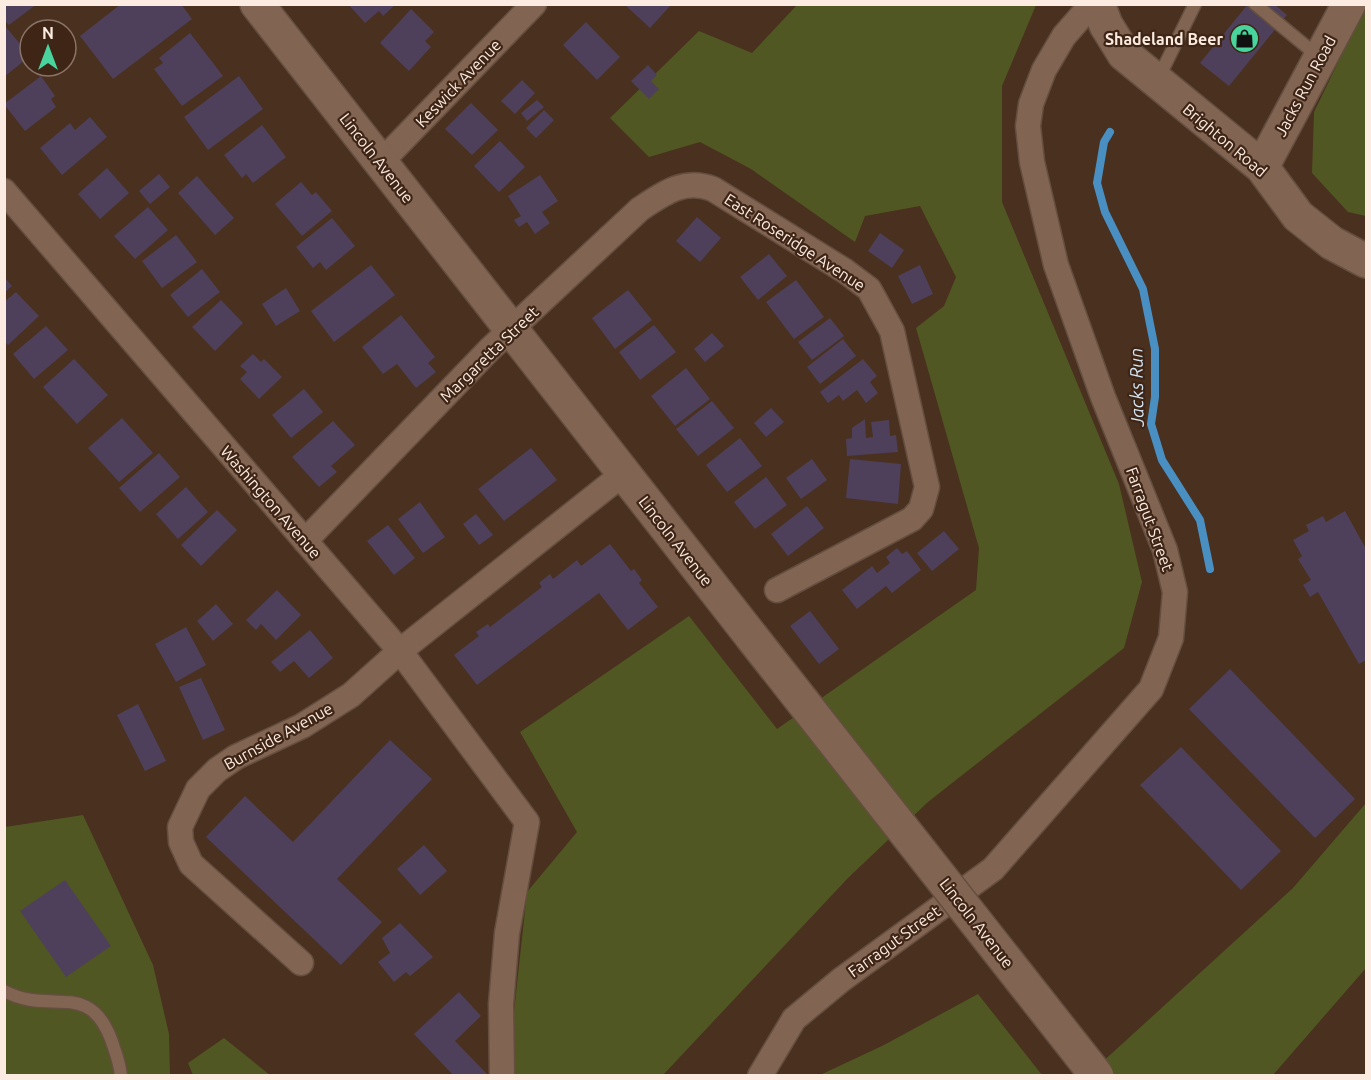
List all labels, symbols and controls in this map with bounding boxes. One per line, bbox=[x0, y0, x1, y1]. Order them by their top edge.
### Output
north arrow bbox=[18, 18, 78, 78]
shop icon: Shadeland Beer bbox=[1228, 23, 1260, 55]
text: N bbox=[42, 24, 54, 42]
place label: Shadeland Beer bbox=[1105, 30, 1223, 48]
street label: Jacks Run Road bbox=[1271, 33, 1339, 139]
street label: Keswick Avenue bbox=[412, 35, 504, 131]
street label: Brighton Road bbox=[1179, 100, 1271, 180]
street label: Lincoln Avenue bbox=[336, 110, 418, 206]
street label: East Roseridge Avenue bbox=[721, 190, 869, 294]
street label: Margaretta Street bbox=[436, 302, 542, 405]
water label: Jacks Run bbox=[1125, 348, 1147, 427]
street label: Washington Avenue bbox=[217, 442, 325, 562]
street label: Farragut Street bbox=[1123, 465, 1177, 574]
street label: Lincoln Avenue bbox=[635, 493, 717, 589]
street label: Burnside Avenue bbox=[221, 699, 335, 773]
street label: Lincoln Avenue bbox=[936, 875, 1018, 971]
street label: Farragut Street bbox=[844, 901, 944, 980]

